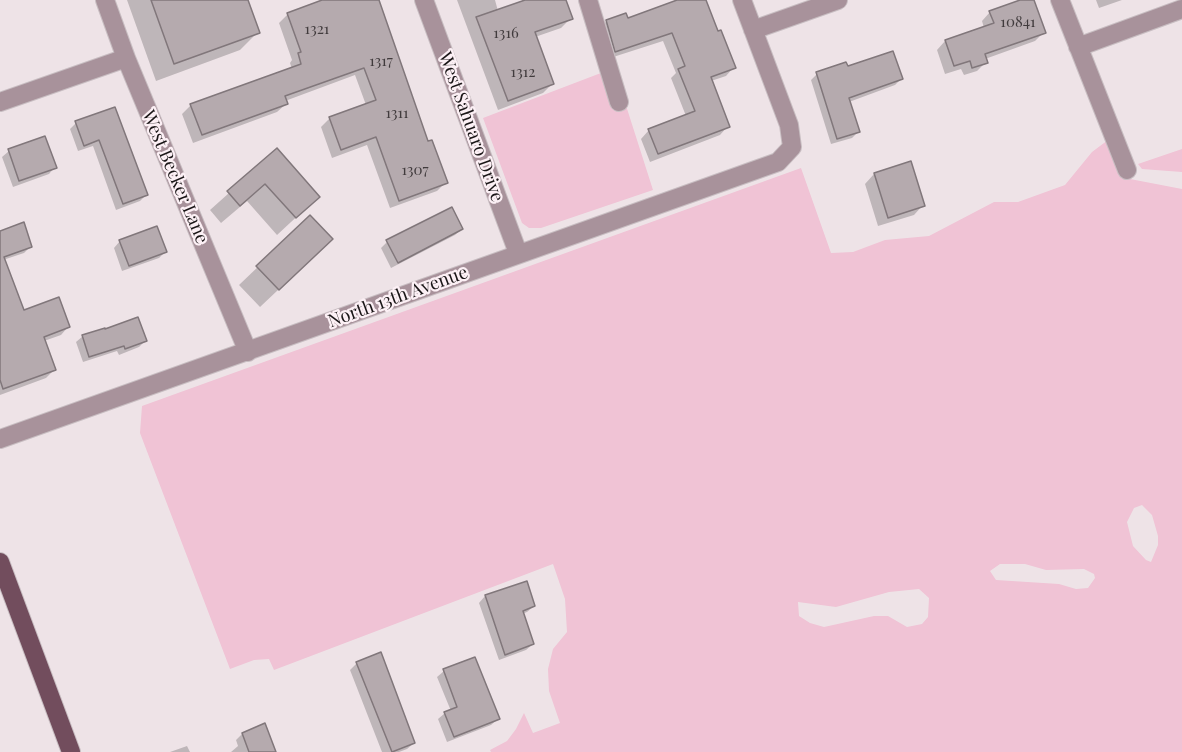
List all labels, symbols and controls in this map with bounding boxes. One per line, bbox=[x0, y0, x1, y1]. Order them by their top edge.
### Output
house number: 10841 bbox=[1000, 13, 1036, 31]
house number: 1321 bbox=[305, 20, 329, 38]
house number: 1316 bbox=[493, 24, 519, 42]
street label: West Sahuaro Drive bbox=[434, 49, 508, 205]
house number: 1317 bbox=[369, 52, 393, 70]
house number: 1312 bbox=[511, 63, 535, 81]
house number: 1311 bbox=[385, 104, 409, 122]
street label: West Becker Lane bbox=[137, 107, 213, 247]
house number: 1307 bbox=[401, 161, 429, 179]
street label: North 13th Avenue bbox=[325, 262, 471, 332]

